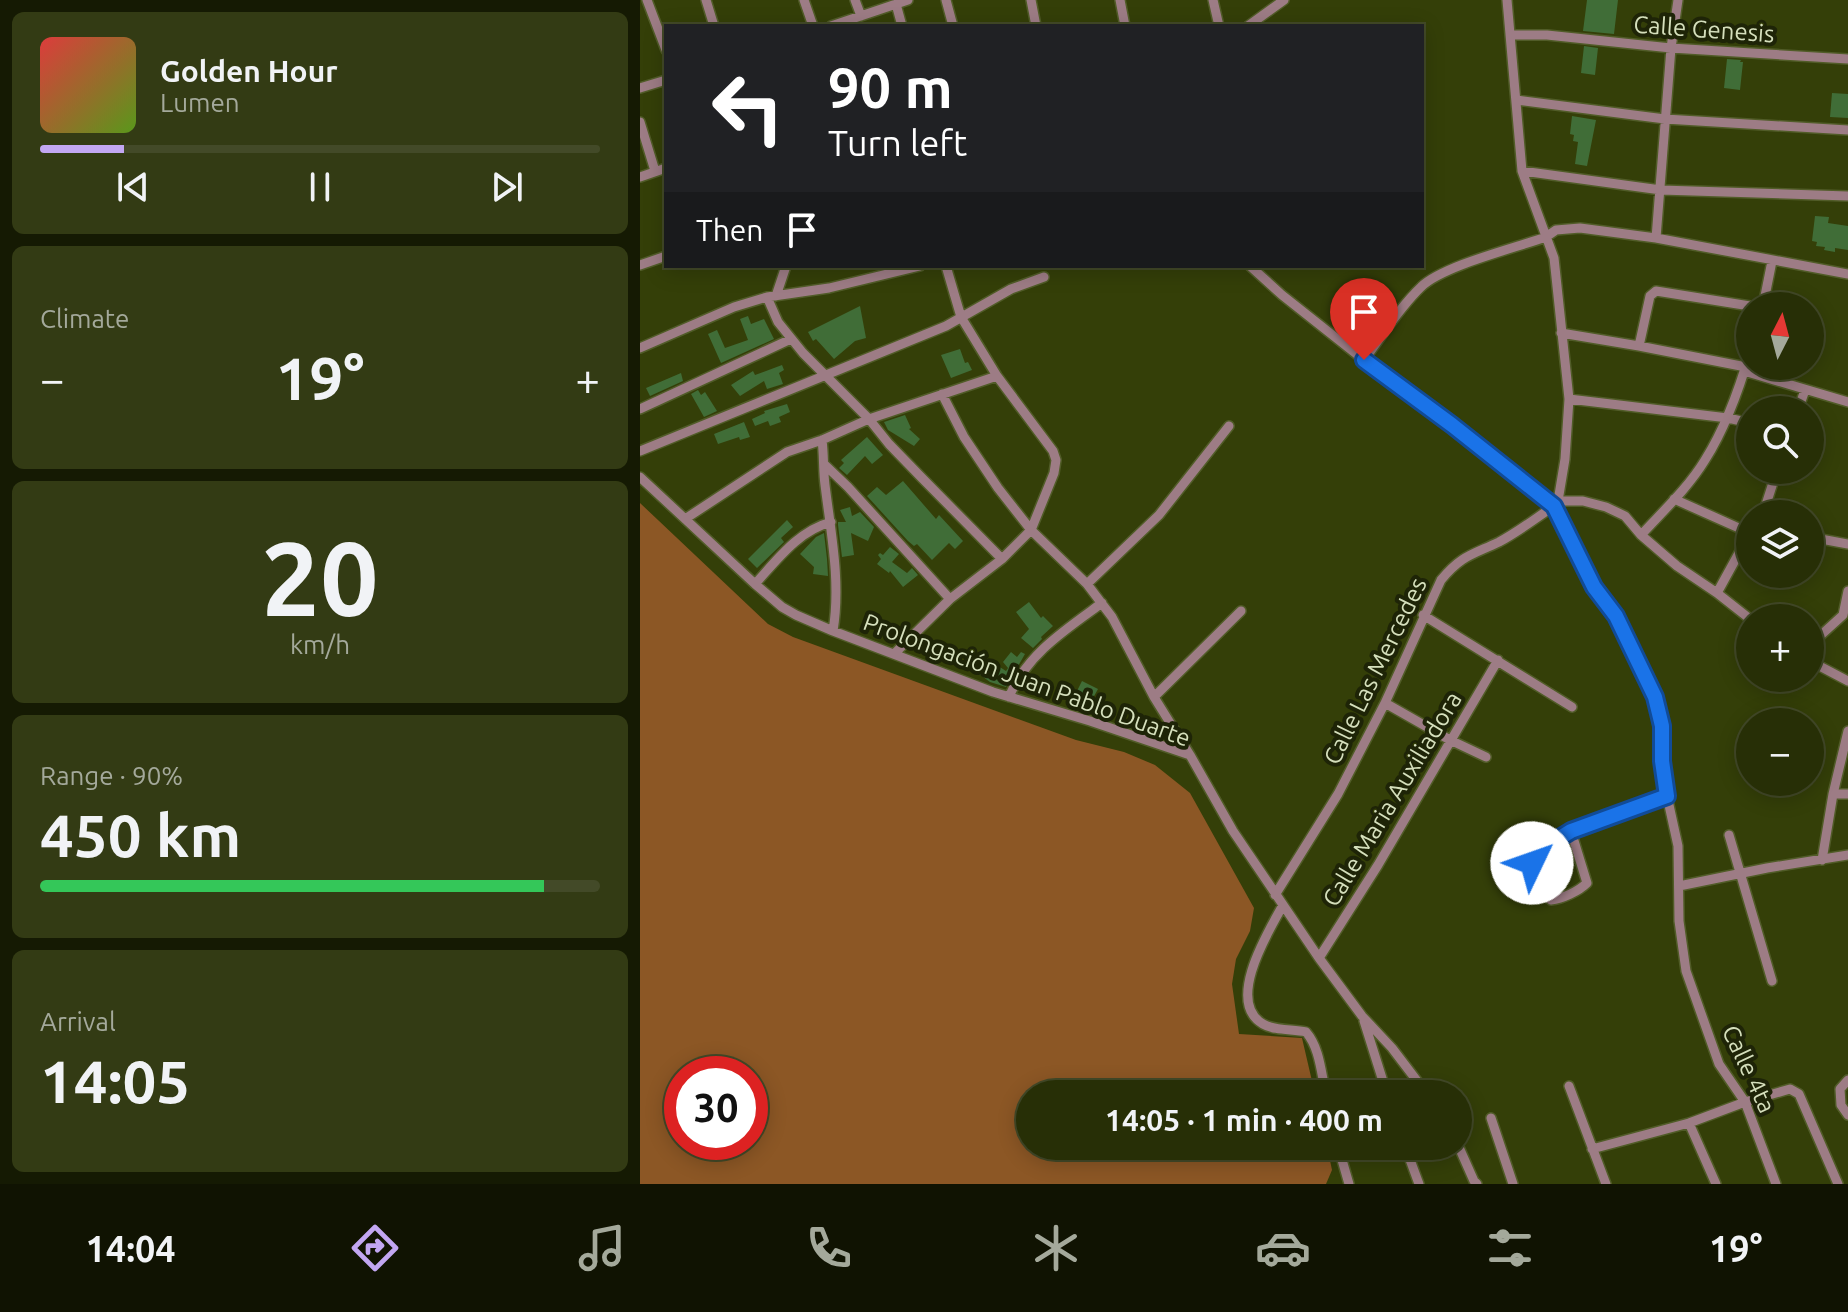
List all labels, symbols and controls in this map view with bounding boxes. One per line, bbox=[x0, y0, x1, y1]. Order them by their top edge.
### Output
street label: Calle Genesis bbox=[1633, 11, 1775, 47]
text: Golden Hour bbox=[160, 54, 338, 88]
icon: left bbox=[696, 56, 800, 160]
text: 90 m bbox=[828, 56, 953, 119]
text: Lumen bbox=[160, 88, 240, 117]
text: Turn left bbox=[828, 122, 967, 163]
icon: previous bbox=[111, 165, 155, 209]
icon: pause bbox=[298, 165, 342, 209]
icon: next bbox=[485, 165, 529, 209]
icon: arrive bbox=[780, 208, 824, 252]
text: Then bbox=[696, 213, 764, 247]
pin bbox=[1330, 278, 1398, 360]
icon: arrive bbox=[1342, 290, 1386, 334]
north arrow bbox=[1736, 292, 1824, 380]
map controls bbox=[1736, 292, 1824, 796]
text: Climate bbox=[40, 304, 129, 333]
text: 19° bbox=[276, 344, 364, 411]
text: − bbox=[40, 354, 65, 403]
text: + bbox=[575, 354, 600, 403]
button: search bbox=[1736, 396, 1824, 484]
button: layers bbox=[1736, 500, 1824, 588]
text: 20 bbox=[261, 519, 379, 636]
street label: Calle Las Mercedes bbox=[1318, 573, 1432, 769]
button: + bbox=[1736, 604, 1824, 692]
street label: Prolongación Juan Pablo Duarte bbox=[860, 608, 1194, 752]
text: km/h bbox=[290, 630, 350, 659]
street label: Calle Maria Auxiliadora bbox=[1317, 687, 1467, 911]
button: − bbox=[1736, 708, 1824, 796]
text: Range · 90% bbox=[40, 761, 183, 790]
text: 450 km bbox=[40, 801, 241, 868]
position arrow bbox=[1490, 821, 1574, 905]
text: Arrival bbox=[40, 1007, 116, 1036]
street label: Calle 4ta bbox=[1717, 1021, 1781, 1117]
text: 14:05 bbox=[40, 1047, 190, 1114]
speed limit sign: 30 bbox=[664, 1056, 768, 1160]
text: 14:05 · 1 min · 400 m bbox=[1105, 1103, 1383, 1137]
icon: directions bbox=[347, 1220, 403, 1276]
icon: music bbox=[574, 1220, 630, 1276]
icon: phone bbox=[801, 1220, 857, 1276]
icon: climate bbox=[1028, 1220, 1084, 1276]
icon: car bbox=[1255, 1220, 1311, 1276]
icon: filters bbox=[1482, 1220, 1538, 1276]
text: 14:04 bbox=[86, 1228, 176, 1269]
text: 19° bbox=[1709, 1228, 1762, 1269]

